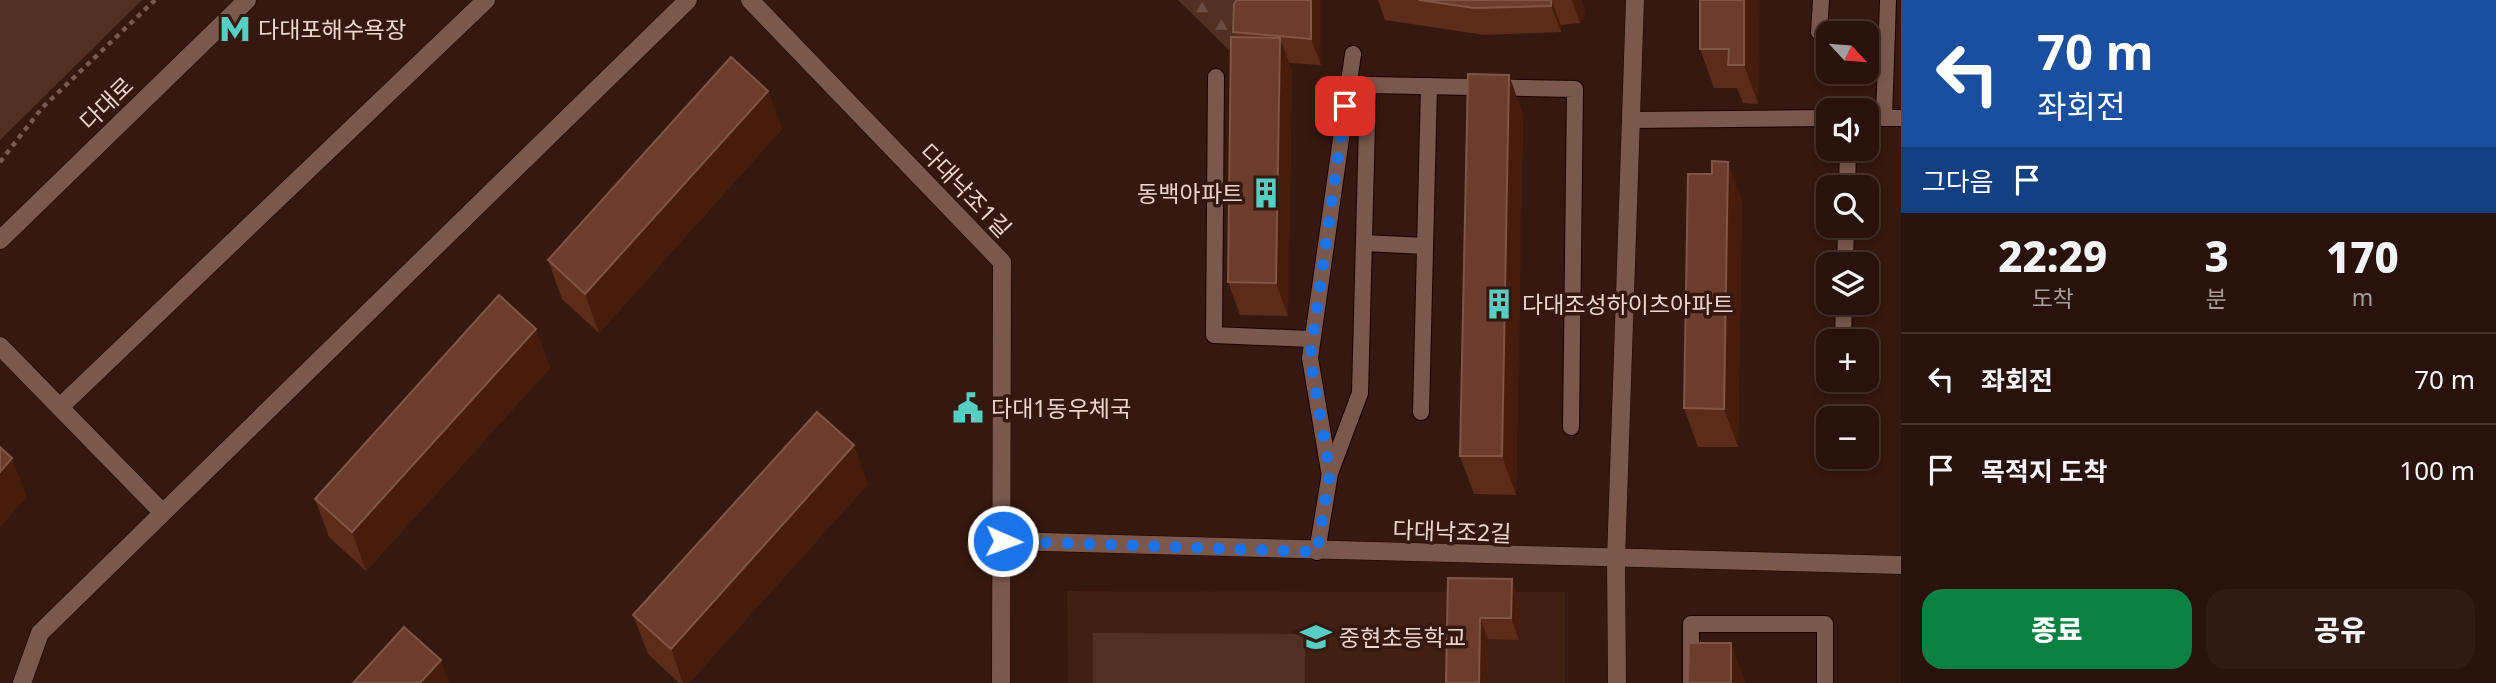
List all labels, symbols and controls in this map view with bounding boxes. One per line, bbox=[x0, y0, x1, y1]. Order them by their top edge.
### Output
metro station icon: 다대포해수욕장 bbox=[218, 12, 252, 46]
place label: 다대포해수욕장 bbox=[258, 13, 406, 45]
text: 70 m bbox=[2037, 18, 2154, 84]
north arrow bbox=[1816, 21, 1880, 84]
map controls bbox=[1816, 21, 1879, 469]
icon: left bbox=[1922, 28, 2013, 119]
street label: 다대로 bbox=[72, 69, 140, 137]
pin bbox=[1315, 76, 1375, 136]
text: 좌회전 bbox=[2037, 84, 2125, 127]
icon: arrive bbox=[1326, 87, 1364, 125]
button: sound bbox=[1816, 98, 1879, 161]
street label: 다대낙조1길 bbox=[913, 136, 1019, 244]
icon: arrive bbox=[2008, 161, 2046, 199]
text: 그다음 bbox=[1922, 163, 1994, 199]
button: search bbox=[1816, 175, 1879, 238]
building icon: 동백아파트 bbox=[1249, 176, 1283, 210]
place label: 동백아파트 bbox=[1137, 177, 1243, 209]
text: 22:29 bbox=[1998, 227, 2107, 284]
text: 3 bbox=[2204, 227, 2229, 284]
text: 170 bbox=[2326, 228, 2399, 285]
button: layers bbox=[1816, 252, 1879, 315]
text: m bbox=[2352, 281, 2373, 313]
text: 도착 bbox=[2032, 282, 2074, 314]
text: 분 bbox=[2206, 282, 2227, 314]
building icon: 다대조성하이츠아파트 bbox=[1482, 287, 1516, 321]
place label: 다대조성하이츠아파트 bbox=[1522, 288, 1734, 320]
button: + bbox=[1816, 329, 1879, 392]
icon: left bbox=[1922, 360, 1960, 398]
text: 70 m bbox=[2414, 361, 2475, 397]
text: 좌회전 bbox=[1981, 362, 2053, 398]
public building icon: 다대1동우체국 bbox=[951, 391, 985, 425]
place label: 다대1동우체국 bbox=[991, 392, 1131, 424]
button: − bbox=[1816, 406, 1879, 469]
icon: arrive bbox=[1922, 451, 1960, 489]
text: 100 m bbox=[2399, 452, 2475, 488]
text: 목적지 도착 bbox=[1981, 453, 2107, 489]
position arrow bbox=[966, 504, 1040, 578]
street label: 다대낙조2길 bbox=[1392, 513, 1512, 549]
button: 종료 bbox=[1922, 589, 2192, 669]
button: 공유 bbox=[2206, 589, 2475, 669]
school or university icon: 중현초등학교 bbox=[1299, 620, 1333, 654]
place label: 중현초등학교 bbox=[1339, 621, 1466, 653]

